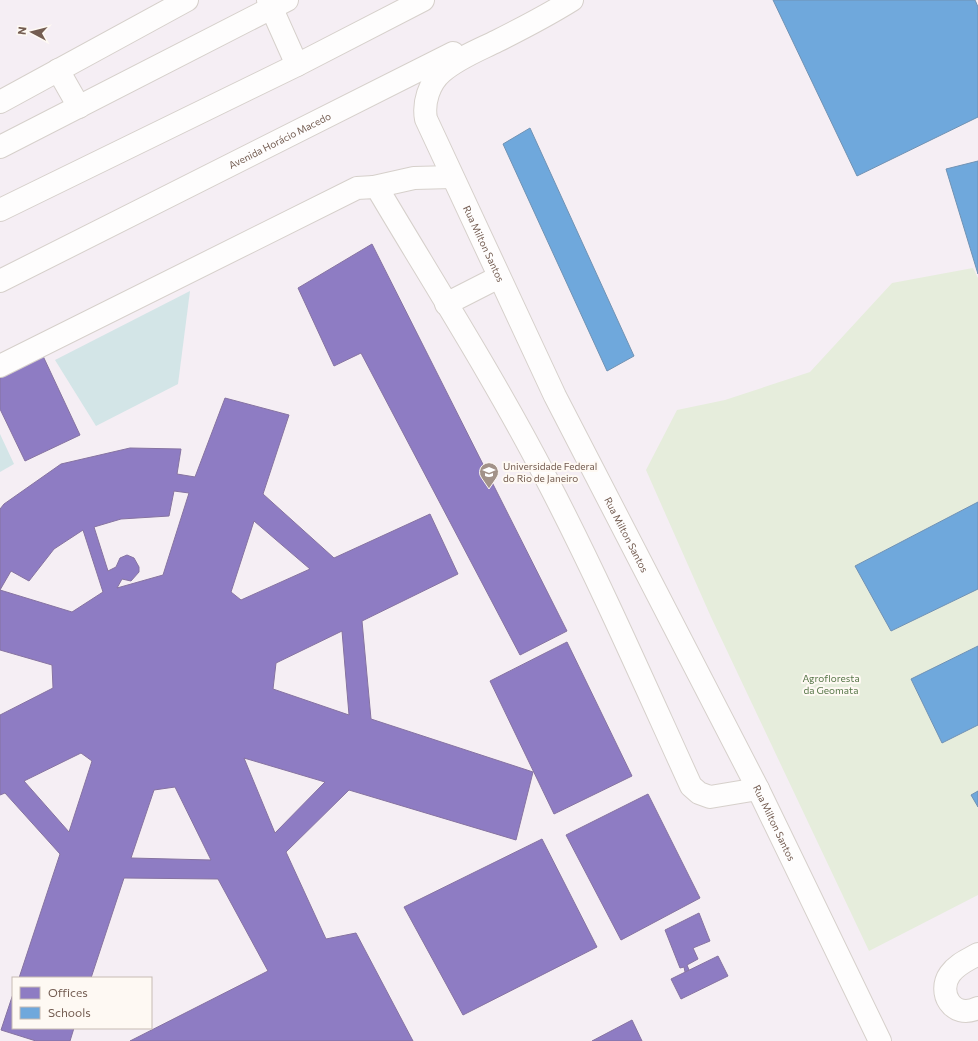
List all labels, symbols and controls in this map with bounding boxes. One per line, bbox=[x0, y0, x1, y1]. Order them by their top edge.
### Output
north arrow bbox=[12, 12, 52, 52]
text: N bbox=[15, 26, 29, 36]
street label: Avenida Horácio Macedo bbox=[227, 110, 333, 171]
street label: Rua Milton Santos bbox=[461, 203, 507, 284]
place label: Universidade Federal do Rio de Janeiro bbox=[503, 460, 597, 484]
school or university icon: Universidade Federal do Rio de Janeiro bbox=[478, 461, 500, 489]
street label: Rua Milton Santos bbox=[602, 495, 651, 575]
park label: Agrofloresta da Geomata bbox=[802, 672, 860, 696]
street label: Rua Milton Santos bbox=[751, 783, 798, 863]
legend bbox=[12, 977, 152, 1029]
text: Offices bbox=[48, 985, 88, 999]
text: Schools bbox=[48, 1005, 91, 1019]

